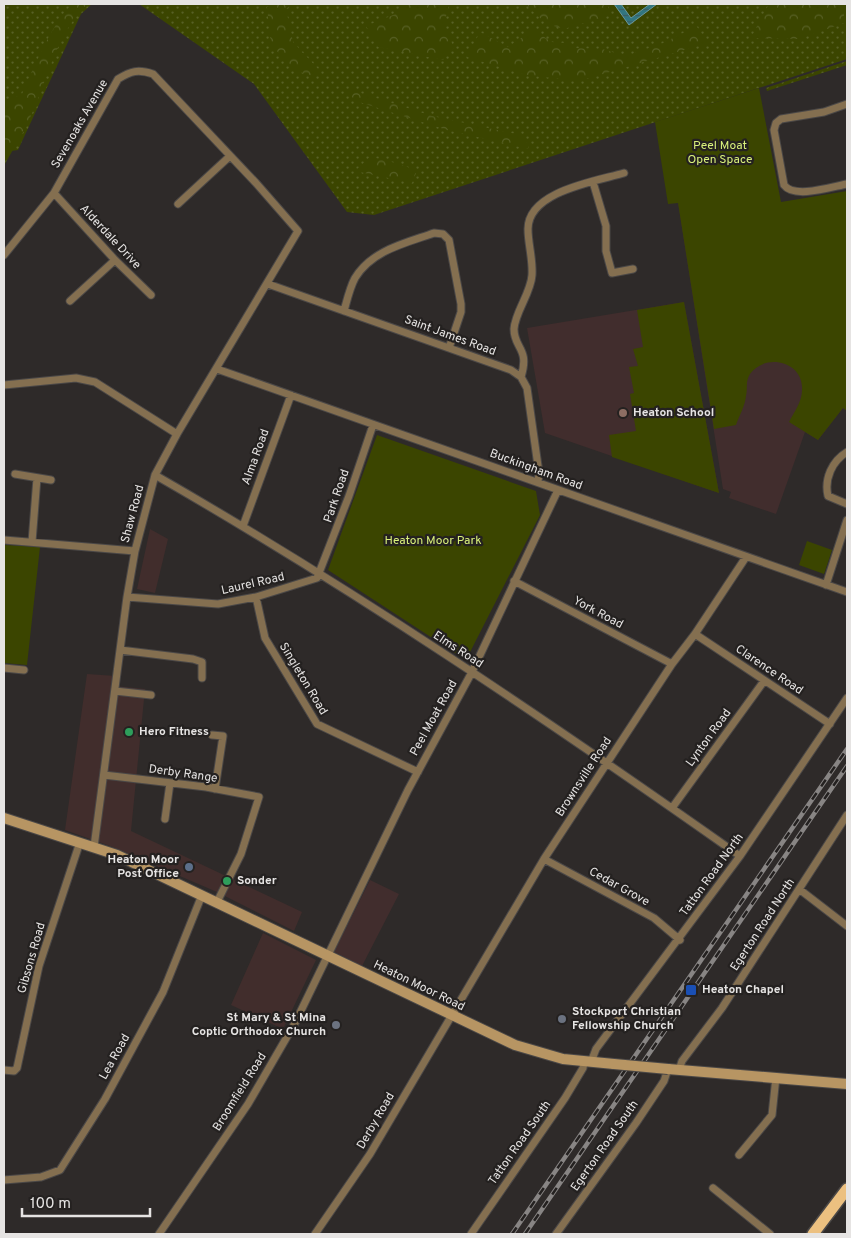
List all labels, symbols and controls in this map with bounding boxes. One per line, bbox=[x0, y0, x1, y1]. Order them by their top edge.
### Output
street label: Sevenoaks Avenue bbox=[48, 77, 112, 171]
park label: Peel Moat Open Space bbox=[687, 138, 753, 168]
street label: Alderdale Drive bbox=[76, 201, 144, 273]
street label: Saint James Road bbox=[402, 312, 498, 360]
place label: Heaton School bbox=[633, 405, 714, 421]
marker: Heaton School bbox=[617, 407, 629, 419]
street label: Alma Road bbox=[238, 427, 274, 487]
street label: Buckingham Road bbox=[487, 446, 585, 494]
street label: Park Road bbox=[320, 467, 354, 525]
street label: Shaw Road bbox=[118, 483, 148, 545]
park label: Heaton Moor Park bbox=[384, 533, 482, 549]
street label: Laurel Road bbox=[220, 569, 286, 599]
street label: York Road bbox=[570, 593, 626, 633]
street label: Elms Road bbox=[430, 628, 486, 672]
street label: Singleton Road bbox=[275, 640, 331, 718]
street label: Clarence Road bbox=[732, 641, 806, 699]
street label: Peel Moat Road bbox=[407, 677, 461, 759]
street label: Lynton Road bbox=[683, 706, 735, 770]
place label: Hero Fitness bbox=[139, 724, 209, 740]
marker: Hero Fitness bbox=[123, 726, 135, 738]
street label: Brownsville Road bbox=[552, 734, 616, 820]
street label: Derby Range bbox=[147, 761, 219, 787]
street label: Tatton Road North bbox=[676, 830, 748, 920]
place label: Heaton Moor Post Office bbox=[108, 852, 179, 882]
marker: Heaton Moor Post Office bbox=[183, 861, 195, 873]
street label: Cedar Grove bbox=[586, 864, 652, 910]
place label: Sonder bbox=[237, 873, 277, 889]
marker: Sonder bbox=[221, 875, 233, 887]
street label: Egerton Road North bbox=[727, 876, 799, 974]
street label: Gibsons Road bbox=[14, 921, 50, 995]
street label: Heaton Moor Road bbox=[371, 957, 467, 1015]
place label: Heaton Chapel bbox=[702, 982, 784, 998]
marker: Heaton Chapel bbox=[684, 983, 698, 997]
place label: Stockport Christian Fellowship Church bbox=[572, 1004, 681, 1034]
place label: St Mary & St Mina Coptic Orthodox Church bbox=[192, 1010, 326, 1040]
marker: Stockport Christian Fellowship Church bbox=[556, 1013, 568, 1025]
marker: St Mary & St Mina Coptic Orthodox Church bbox=[330, 1019, 342, 1031]
street label: Lea Road bbox=[96, 1031, 134, 1083]
street label: Broomfield Road bbox=[209, 1050, 271, 1134]
street label: Derby Road bbox=[353, 1090, 399, 1152]
street label: Egerton Road South bbox=[568, 1097, 642, 1195]
street label: Tatton Road South bbox=[485, 1098, 555, 1188]
scale bar bbox=[22, 1186, 150, 1218]
text: 100 m bbox=[30, 1195, 71, 1214]

